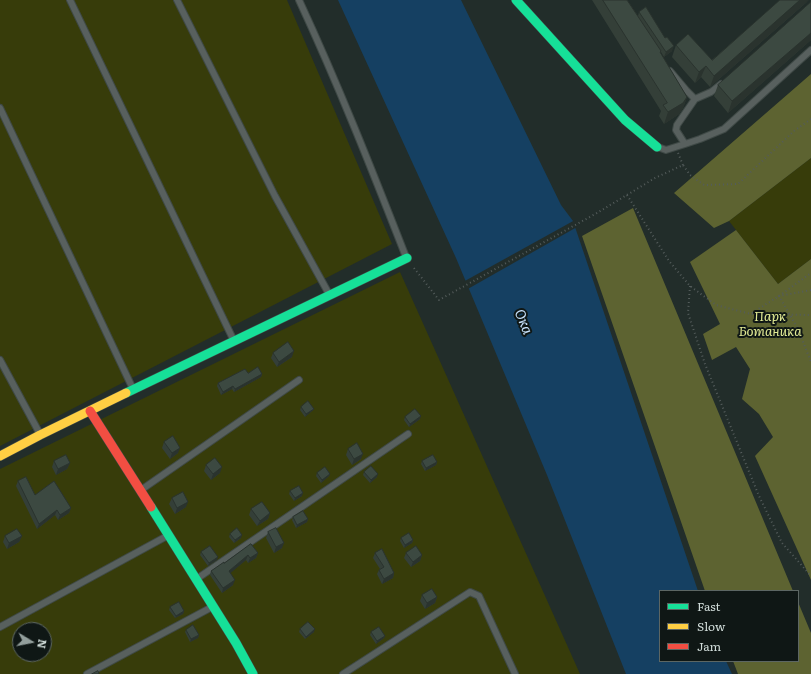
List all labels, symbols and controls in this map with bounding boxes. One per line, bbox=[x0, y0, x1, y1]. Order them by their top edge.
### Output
water label: Ока bbox=[510, 307, 536, 337]
park label: Парк Ботаника bbox=[738, 309, 802, 340]
legend bbox=[659, 590, 799, 662]
text: Fast bbox=[697, 597, 720, 615]
text: Slow bbox=[697, 617, 725, 635]
north arrow bbox=[12, 622, 52, 662]
text: Jam bbox=[697, 637, 721, 655]
text: N bbox=[34, 638, 52, 650]

